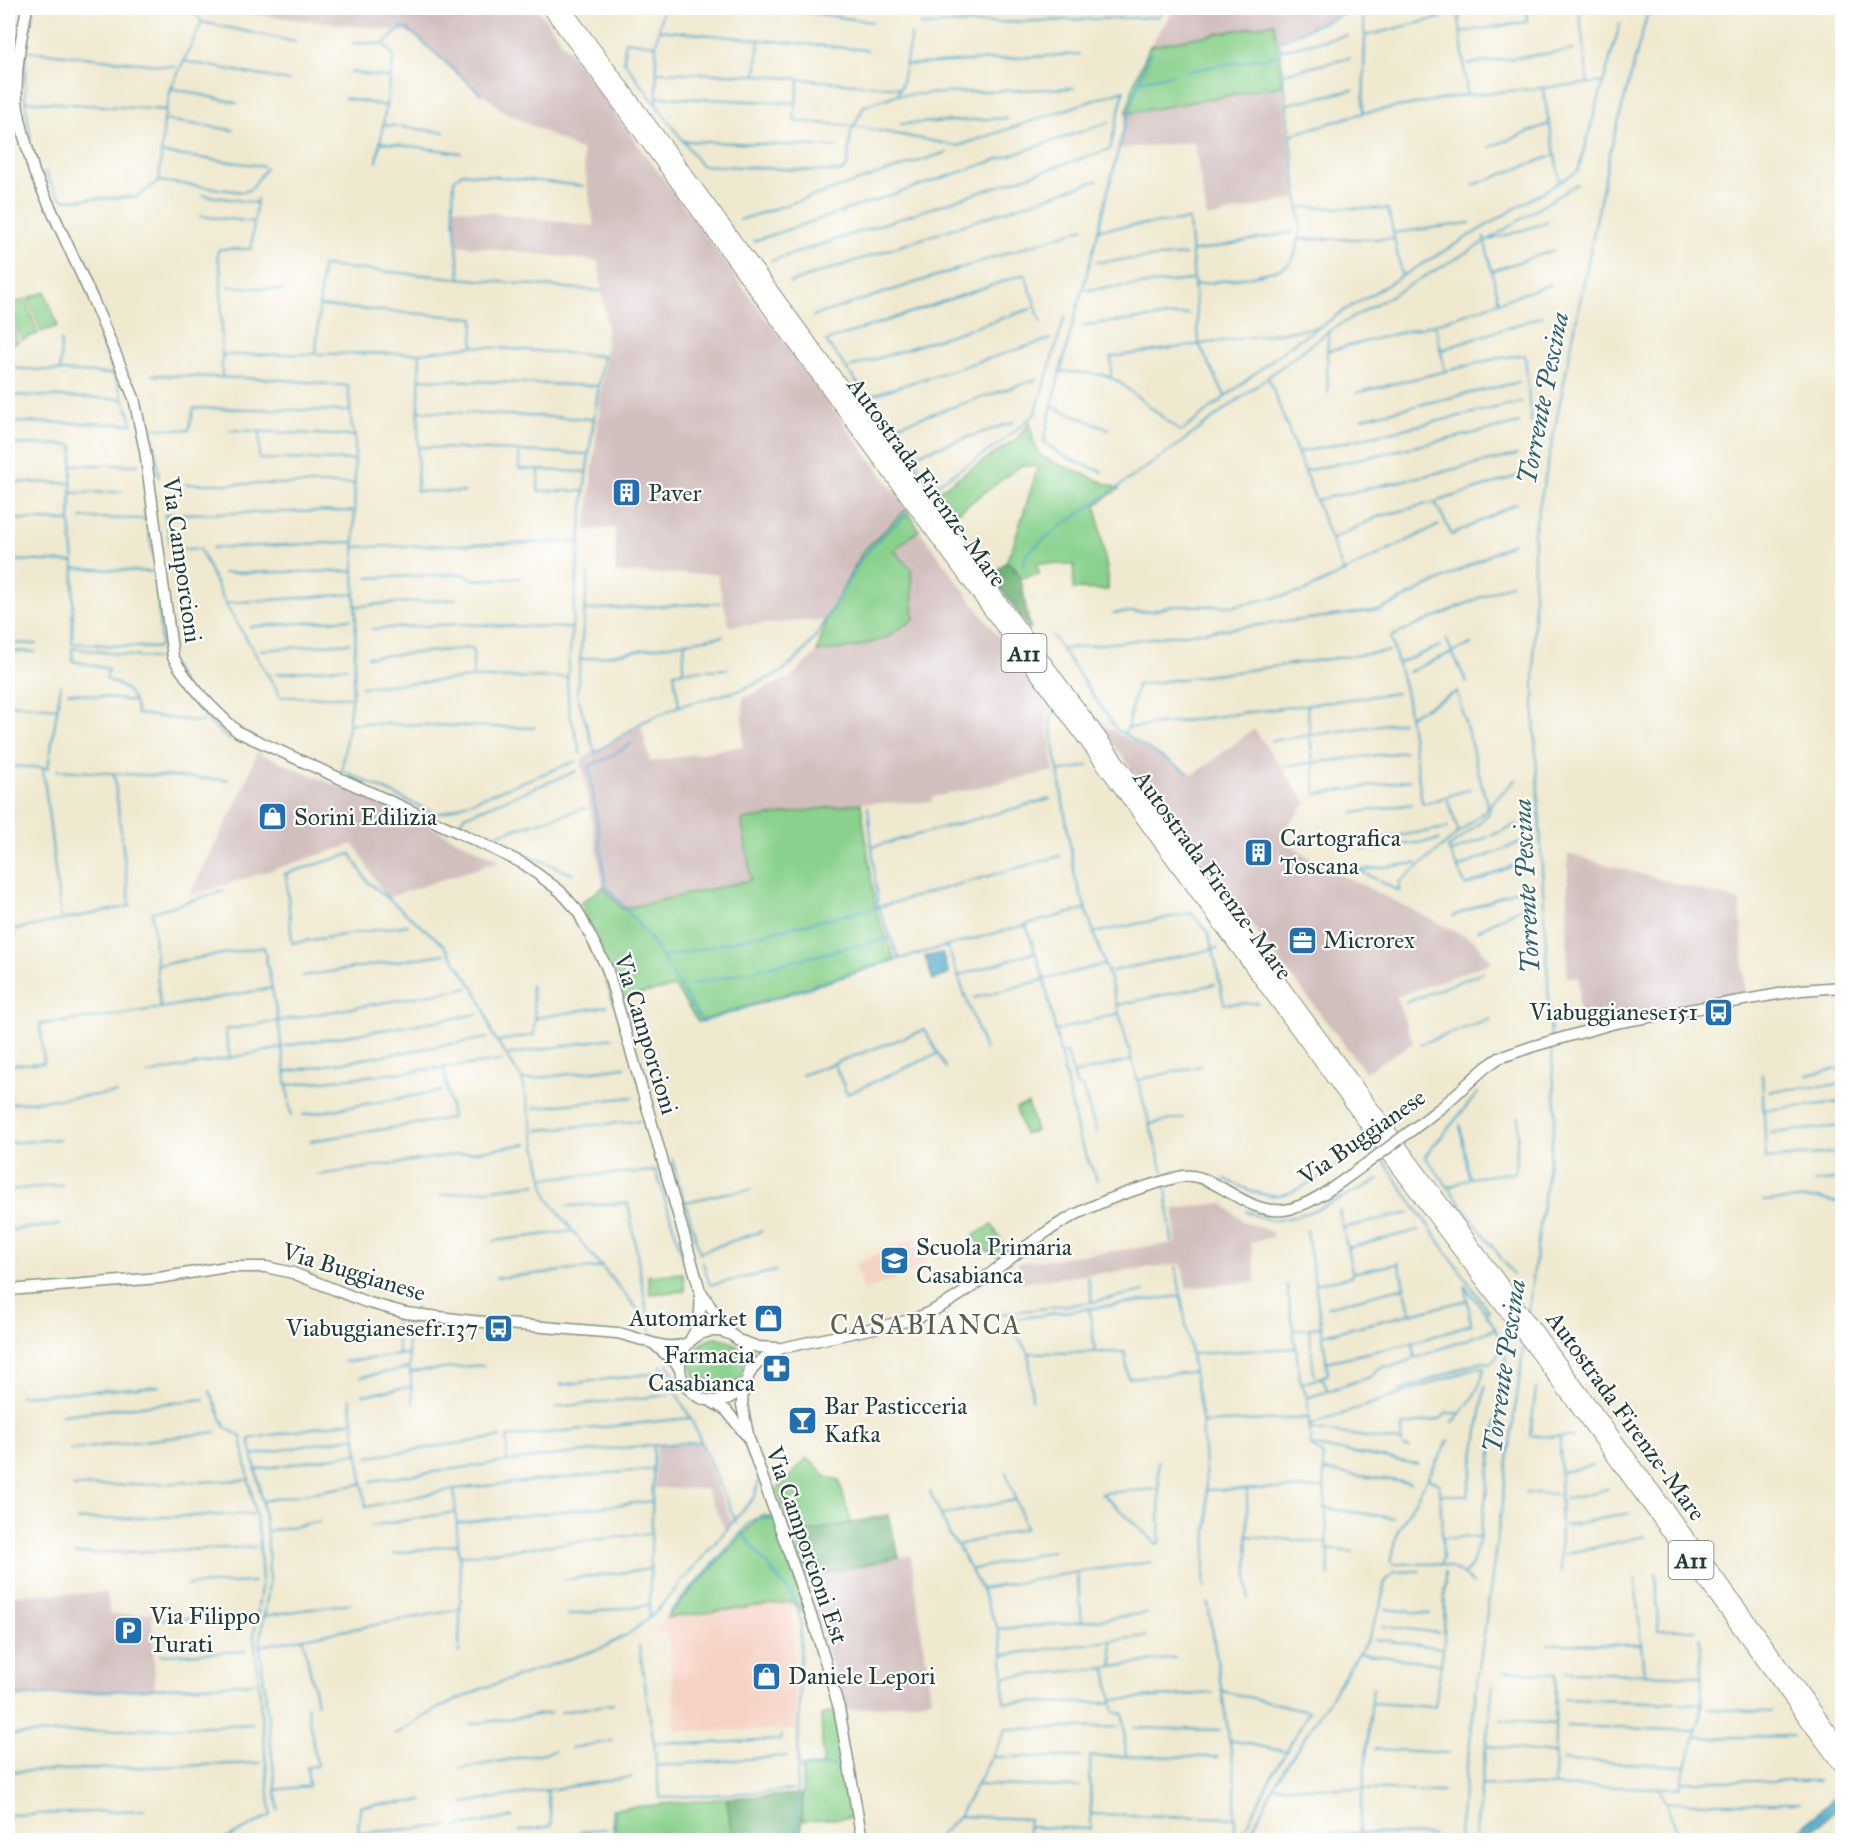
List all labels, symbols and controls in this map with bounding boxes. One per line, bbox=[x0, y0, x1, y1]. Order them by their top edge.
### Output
water label: Torrente Pescina bbox=[1511, 309, 1575, 487]
street label: Autostrada Firenze-Mare bbox=[840, 370, 1013, 593]
street label: Via Camporcioni bbox=[155, 474, 209, 645]
building icon: Paver bbox=[611, 477, 643, 509]
place label: Paver bbox=[648, 478, 701, 508]
road number: A11 bbox=[1002, 634, 1046, 672]
street label: Autostrada Firenze-Mare bbox=[1126, 763, 1299, 986]
water label: Torrente Pescina bbox=[1505, 798, 1547, 974]
shop icon: Sorini Edilizia bbox=[257, 801, 289, 833]
place label: Sorini Edilizia bbox=[294, 802, 438, 832]
place label: Cartografica Toscana bbox=[1280, 823, 1402, 881]
building icon: Cartografica Toscana bbox=[1243, 836, 1275, 868]
office icon: Microrex bbox=[1286, 924, 1318, 956]
place label: Microrex bbox=[1323, 925, 1415, 955]
street label: Via Camporcioni bbox=[607, 949, 685, 1119]
bus stop icon: Viabuggianese151 bbox=[1703, 996, 1735, 1028]
place label: Viabuggianese151 bbox=[1528, 997, 1698, 1027]
street label: Via Buggianese bbox=[1292, 1082, 1431, 1192]
place label: Scuola Primaria Casabianca bbox=[916, 1232, 1073, 1290]
street label: Via Buggianese bbox=[278, 1236, 429, 1308]
school or university icon: Scuola Primaria Casabianca bbox=[879, 1245, 911, 1277]
water label: Torrente Pescina bbox=[1476, 1277, 1532, 1455]
shop icon: Automarket bbox=[752, 1302, 784, 1334]
place label: Automarket bbox=[628, 1303, 748, 1333]
street label: Autostrada Firenze-Mare bbox=[1539, 1304, 1712, 1527]
district label: CASABIANCA bbox=[830, 1308, 1022, 1341]
bus stop icon: Viabuggianesefr.137 bbox=[483, 1312, 515, 1344]
place label: Viabuggianesefr.137 bbox=[285, 1313, 478, 1343]
place label: Farmacia Casabianca bbox=[648, 1340, 756, 1398]
pharmacy icon: Farmacia Casabianca bbox=[760, 1353, 792, 1385]
place label: Bar Pasticceria Kafka bbox=[824, 1391, 968, 1449]
bar icon: Bar Pasticceria Kafka bbox=[787, 1404, 819, 1436]
street label: Via Camporcioni Est bbox=[759, 1442, 855, 1648]
road number: A11 bbox=[1668, 1541, 1714, 1579]
place label: Via Filippo Turati bbox=[149, 1601, 260, 1659]
parking icon: Via Filippo Turati bbox=[113, 1614, 145, 1646]
shop icon: Daniele Lepori bbox=[751, 1660, 783, 1692]
place label: Daniele Lepori bbox=[788, 1661, 936, 1691]

